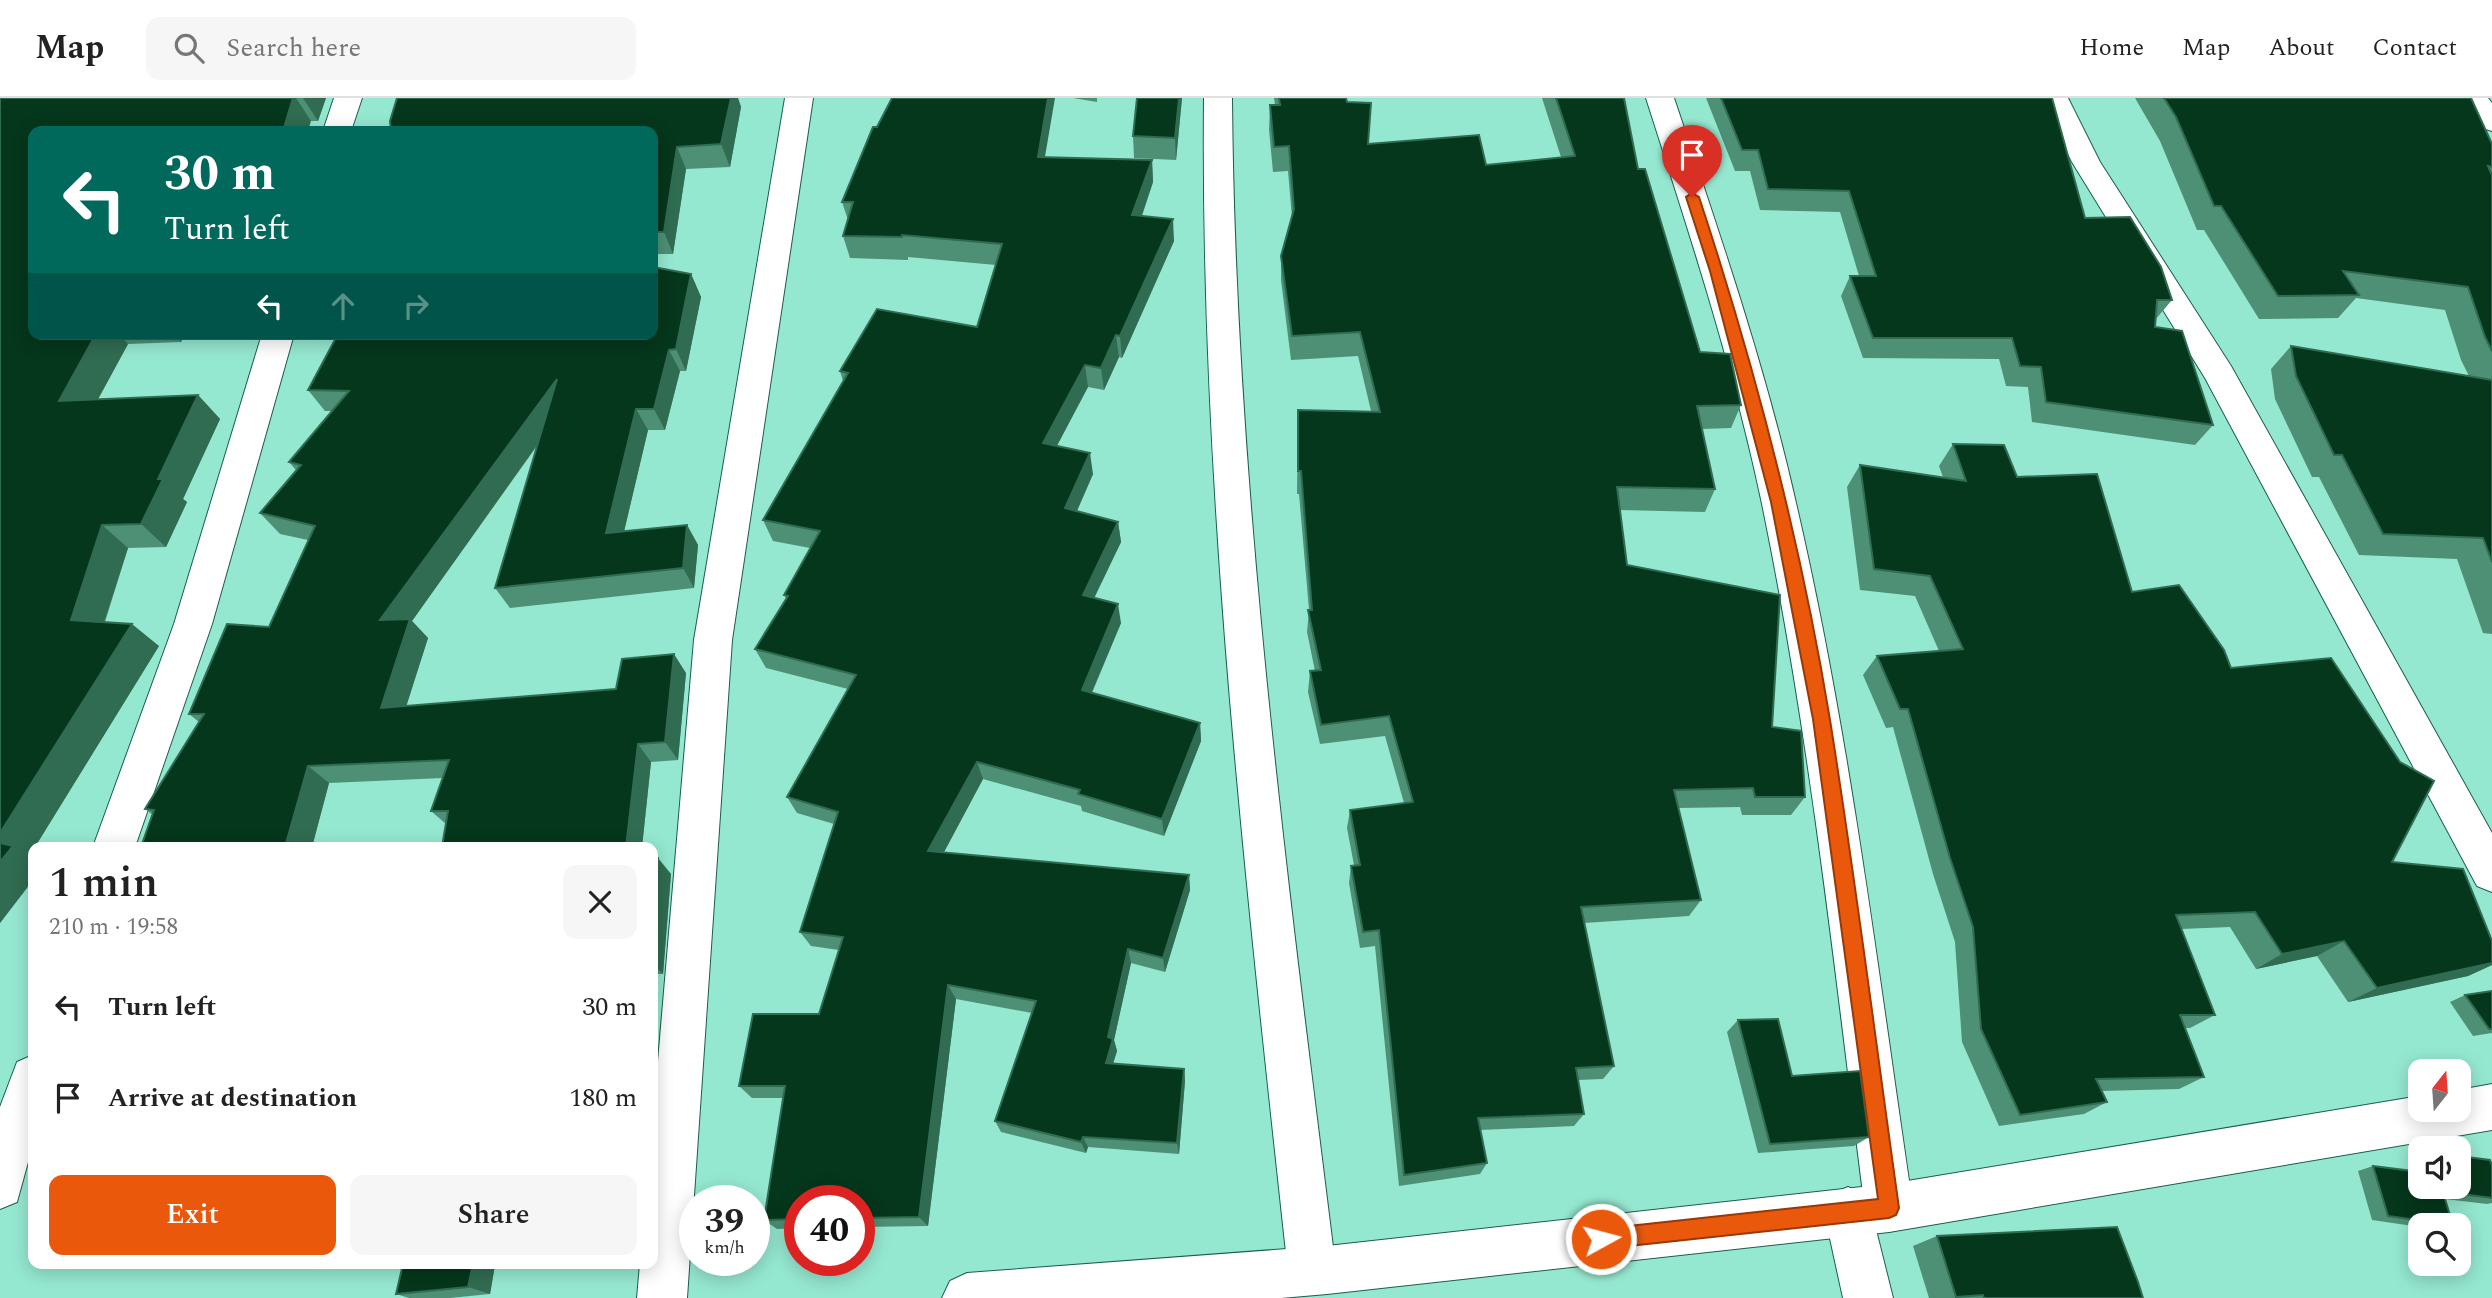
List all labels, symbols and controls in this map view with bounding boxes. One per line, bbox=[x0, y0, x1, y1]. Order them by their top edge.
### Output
search box bbox=[146, 17, 636, 80]
text: Map bbox=[35, 23, 104, 73]
text: Search here bbox=[226, 28, 361, 68]
icon: search bbox=[170, 29, 208, 67]
text: Home bbox=[2079, 30, 2144, 66]
text: Map bbox=[2182, 30, 2230, 66]
text: About bbox=[2268, 30, 2334, 66]
text: Contact bbox=[2372, 30, 2457, 66]
pin bbox=[1662, 125, 1722, 197]
icon: arrive bbox=[1673, 136, 1711, 174]
text: 30 m bbox=[164, 137, 275, 212]
icon: left bbox=[49, 154, 140, 245]
text: Turn left bbox=[164, 205, 290, 254]
icon: left bbox=[251, 287, 289, 325]
icon: ahead bbox=[324, 287, 362, 325]
icon: right bbox=[397, 287, 435, 325]
text: 1 min bbox=[49, 852, 158, 915]
button: close bbox=[563, 865, 637, 939]
text: 210 m · 19:58 bbox=[49, 910, 178, 945]
text: Turn left bbox=[108, 987, 216, 1027]
text: 30 m bbox=[582, 987, 637, 1027]
icon: left bbox=[49, 988, 87, 1026]
north arrow bbox=[2408, 1059, 2471, 1122]
map controls bbox=[2408, 1059, 2471, 1276]
text: Arrive at destination bbox=[108, 1078, 357, 1118]
text: 180 m bbox=[569, 1078, 637, 1118]
icon: arrive bbox=[49, 1079, 87, 1117]
button: sound bbox=[2408, 1136, 2471, 1199]
button: Exit bbox=[49, 1175, 336, 1255]
button: Share bbox=[350, 1175, 637, 1255]
speed limit sign: 40 bbox=[784, 1185, 875, 1276]
text: 39 bbox=[705, 1195, 744, 1248]
position arrow bbox=[1564, 1202, 1638, 1276]
button: search bbox=[2408, 1213, 2471, 1276]
text: km/h bbox=[704, 1234, 745, 1261]

